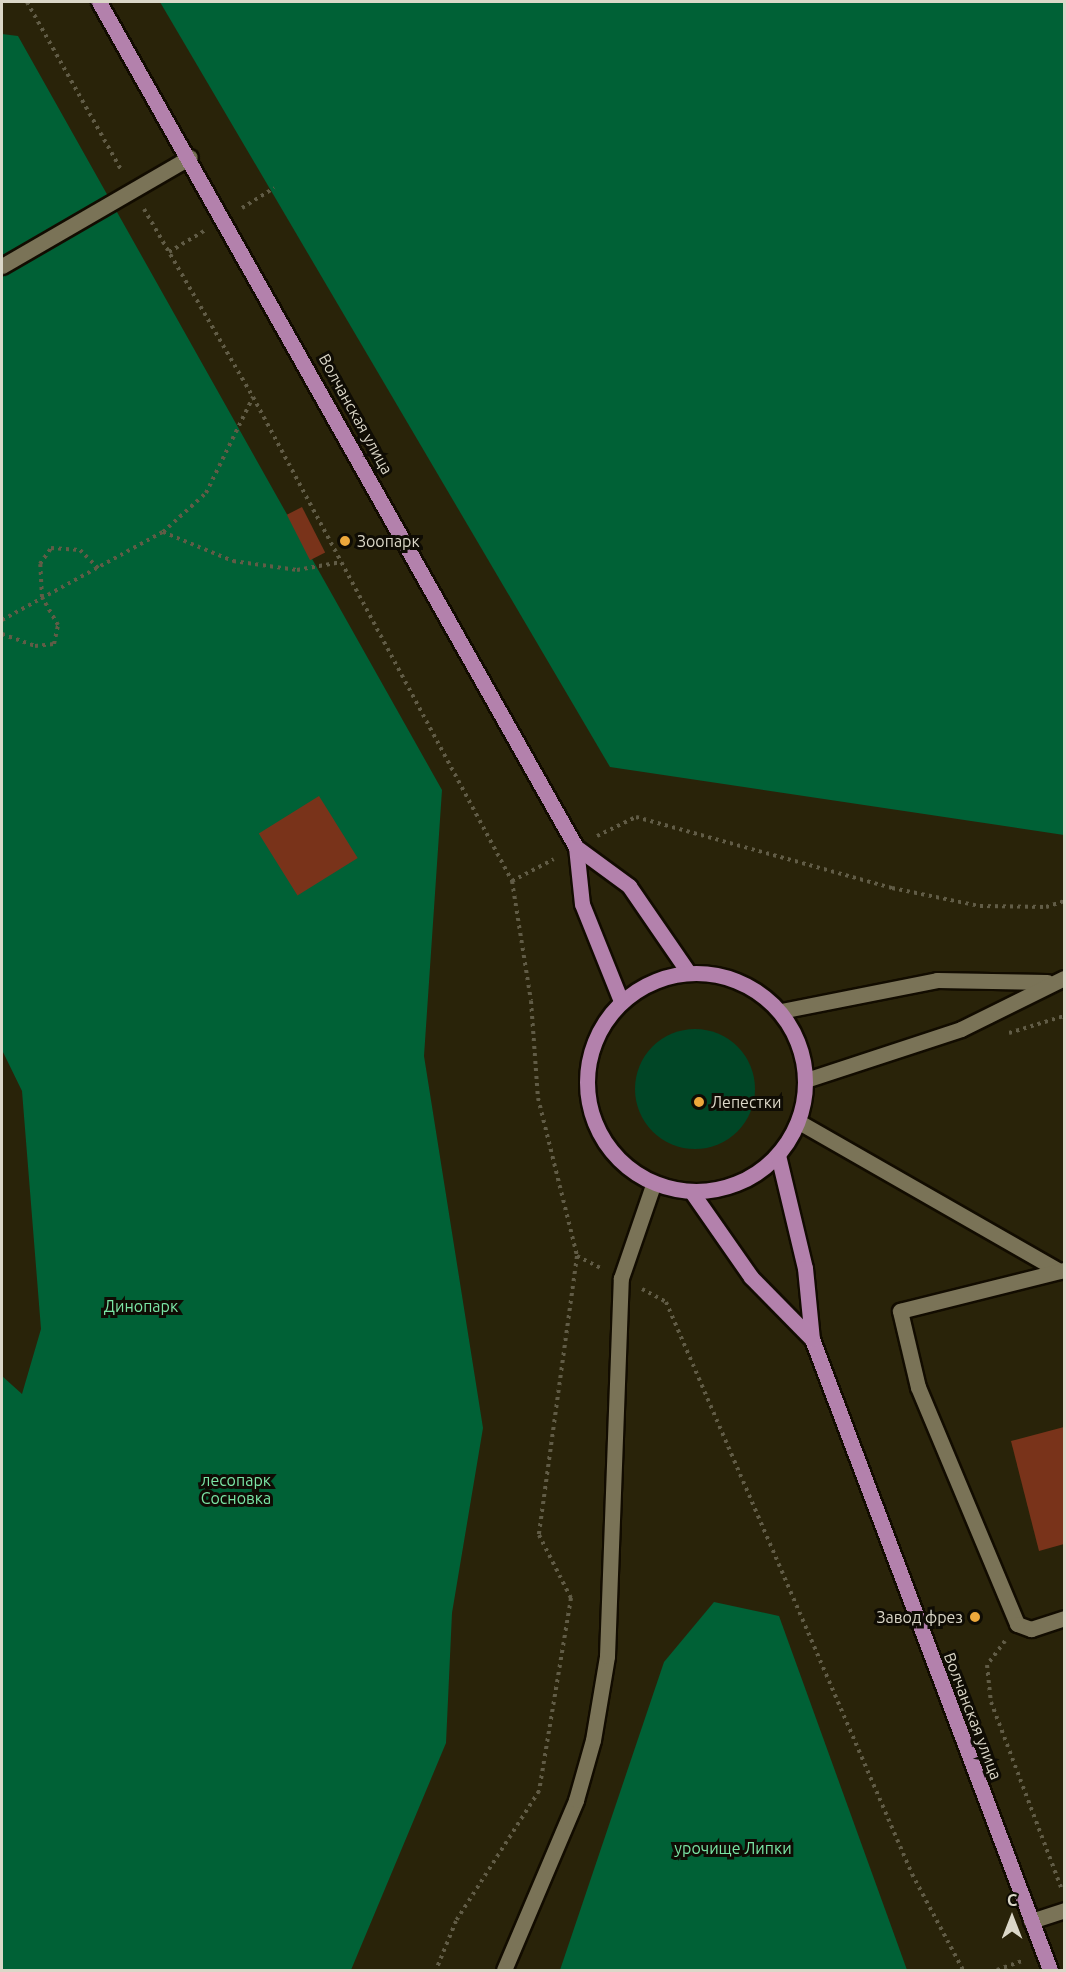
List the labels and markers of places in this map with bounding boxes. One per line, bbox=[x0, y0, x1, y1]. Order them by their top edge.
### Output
place label: Зоопарк bbox=[357, 531, 420, 551]
marker: Зоопарк bbox=[338, 534, 352, 548]
place label: Лепестки bbox=[711, 1092, 781, 1112]
marker: Лепестки bbox=[692, 1095, 706, 1109]
place label: Завод фрез bbox=[877, 1607, 963, 1627]
marker: Завод фрез bbox=[968, 1610, 982, 1624]

